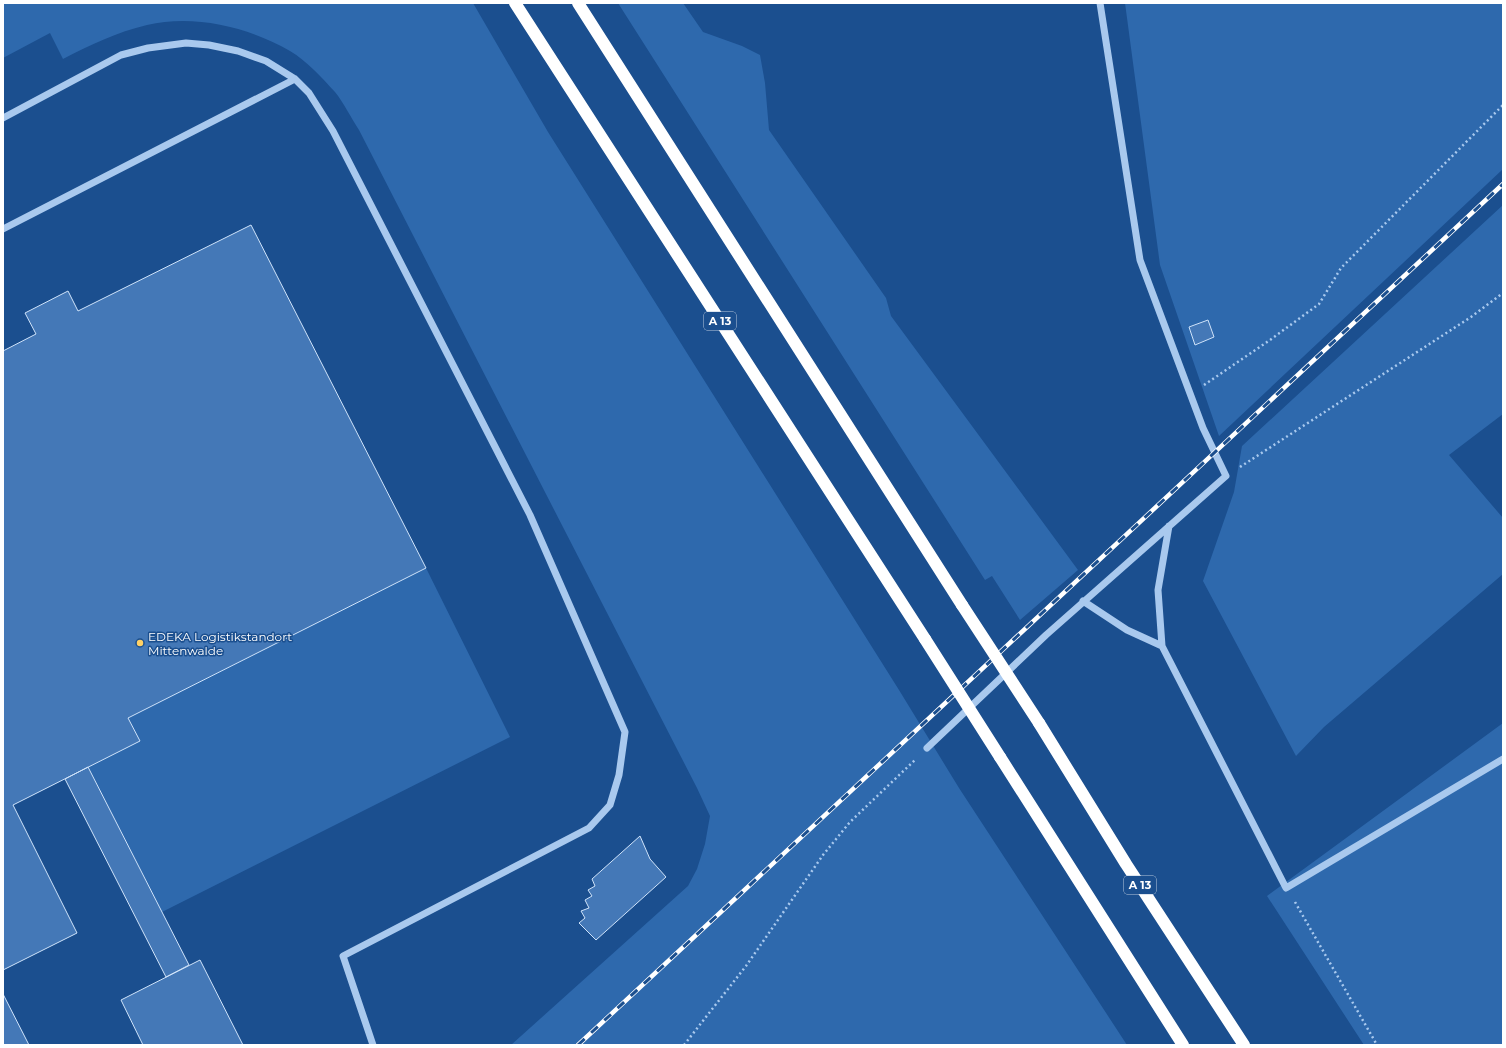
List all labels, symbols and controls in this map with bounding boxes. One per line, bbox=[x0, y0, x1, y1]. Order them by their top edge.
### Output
road number: A 13 bbox=[704, 312, 736, 330]
place label: EDEKA Logistikstandort Mittenwalde bbox=[148, 629, 292, 658]
marker: EDEKA Logistikstandort Mittenwalde bbox=[135, 638, 145, 648]
road number: A 13 bbox=[1124, 876, 1156, 894]

